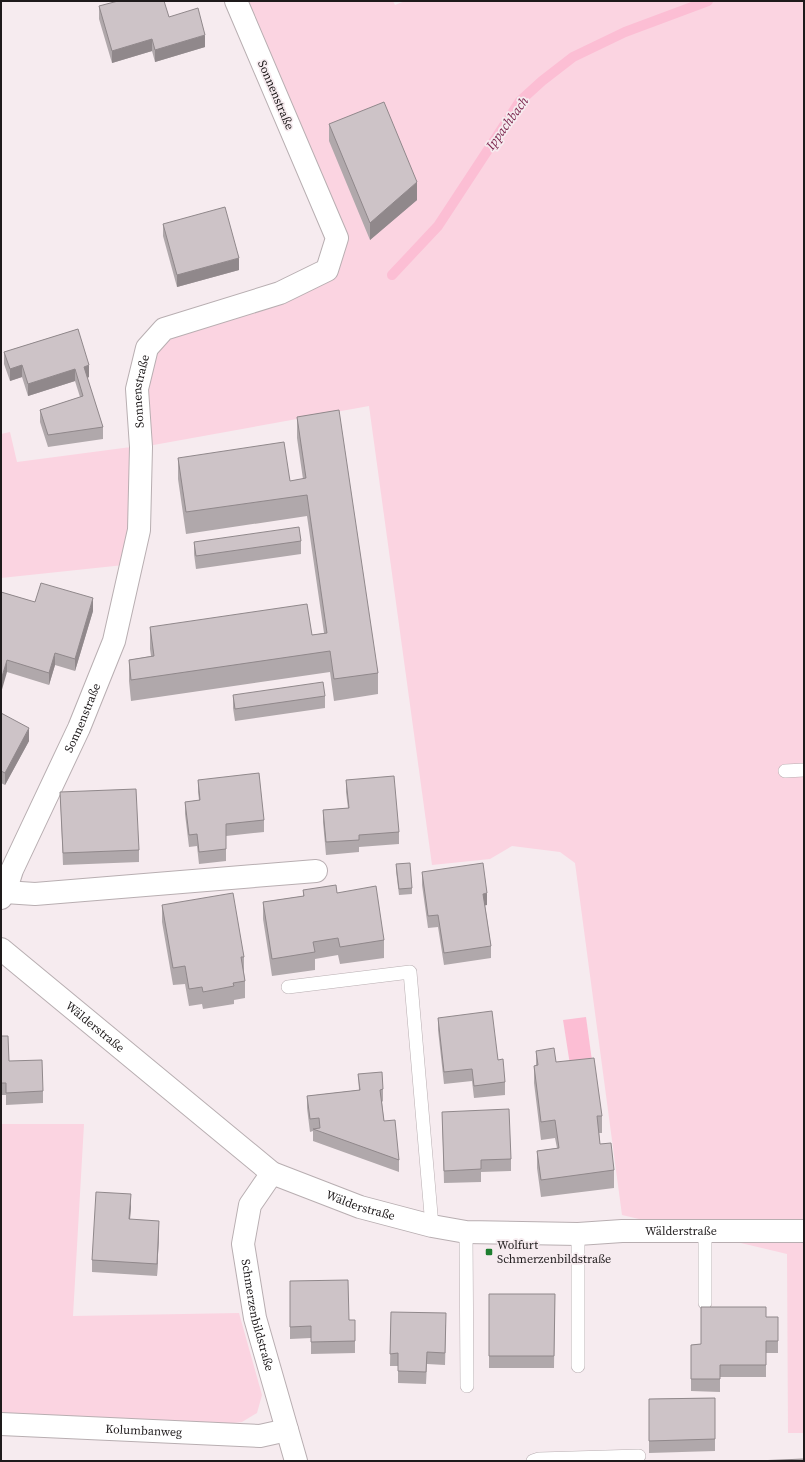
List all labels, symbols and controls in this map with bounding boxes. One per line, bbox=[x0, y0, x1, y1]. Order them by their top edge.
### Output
street label: Sonnenstraße bbox=[254, 58, 298, 132]
water label: Ippachbach bbox=[481, 93, 532, 154]
street label: Sonnenstraße bbox=[129, 353, 153, 429]
street label: Sonnenstraße bbox=[61, 681, 104, 755]
street label: Wälderstraße bbox=[62, 998, 128, 1056]
street label: Wälderstraße bbox=[324, 1187, 397, 1224]
street label: Wälderstraße bbox=[645, 1223, 717, 1239]
place label: Wolfurt Schmerzenbildstraße bbox=[497, 1237, 611, 1267]
marker: Wolfurt Schmerzenbildstraße bbox=[484, 1247, 494, 1257]
street label: Schmerzenbildstraße bbox=[238, 1258, 278, 1373]
street label: Kolumbanweg bbox=[105, 1421, 183, 1440]

